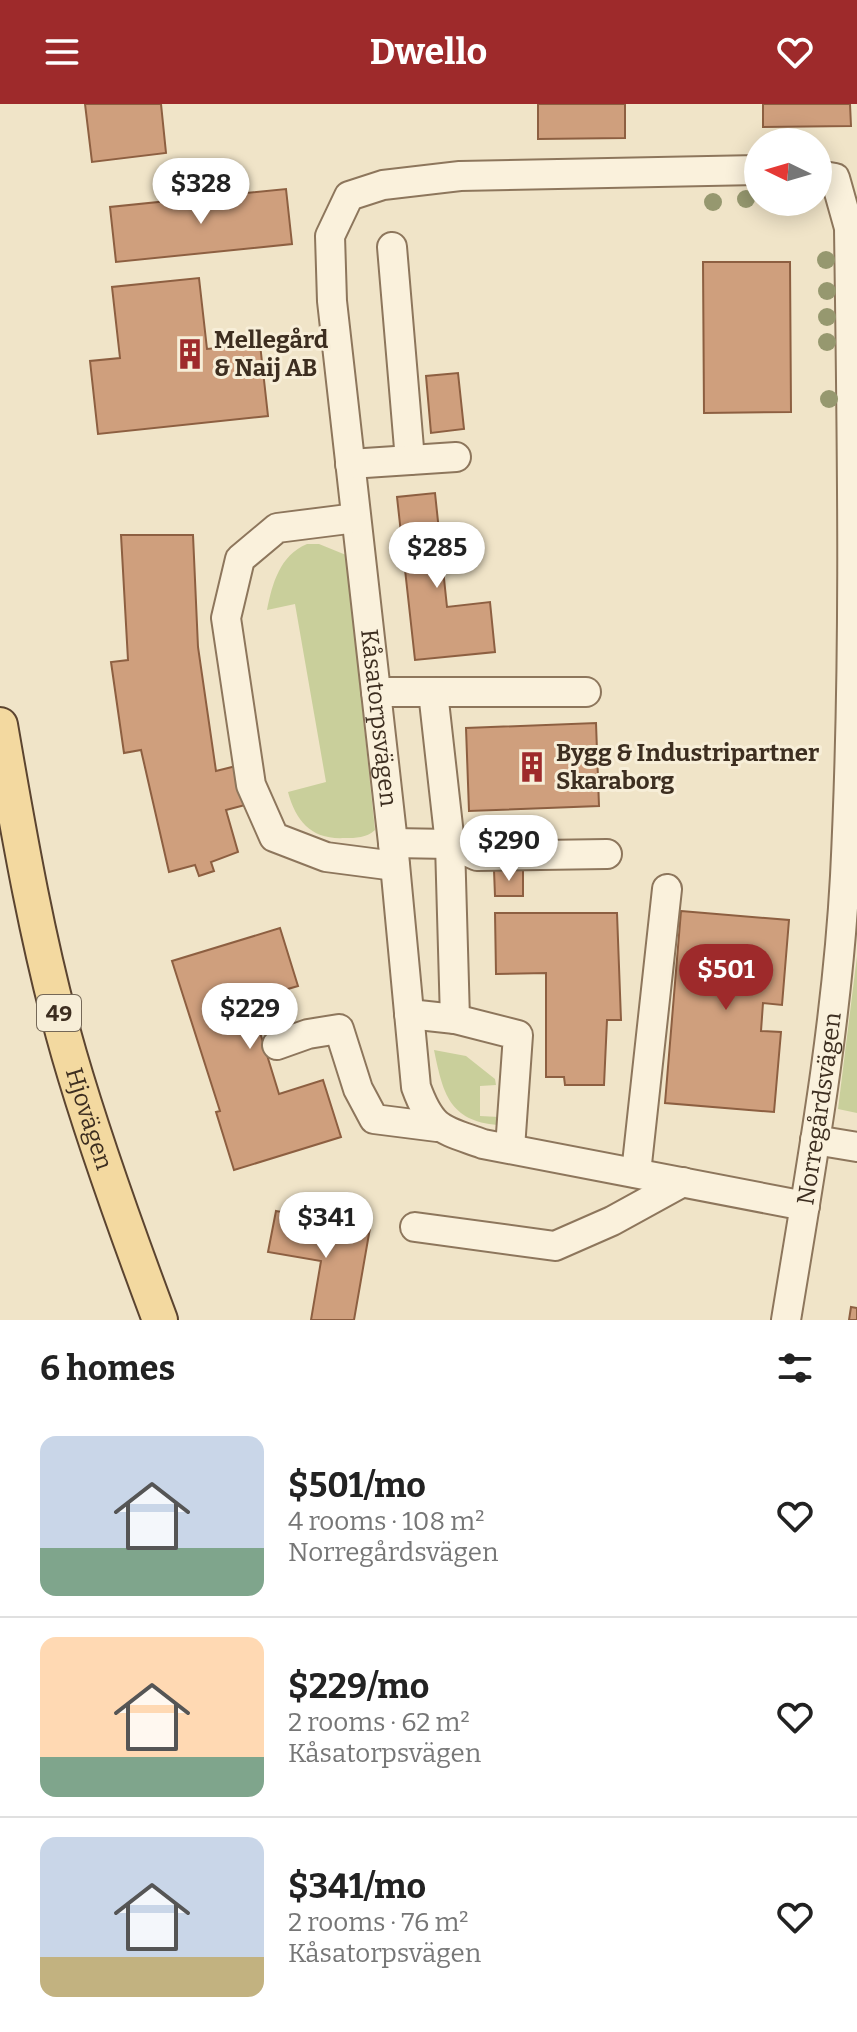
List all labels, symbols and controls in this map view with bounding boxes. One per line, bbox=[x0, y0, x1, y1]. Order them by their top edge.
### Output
icon: menu bbox=[40, 30, 84, 74]
text: Dwello bbox=[370, 30, 487, 74]
icon: heart bbox=[773, 30, 817, 74]
north arrow bbox=[744, 128, 832, 216]
map controls bbox=[744, 128, 832, 216]
pin: $328 bbox=[154, 158, 248, 226]
text: $328 bbox=[171, 168, 231, 199]
place label: Mellegård & Naij AB bbox=[214, 326, 329, 382]
building icon: Mellegård & Naij AB bbox=[173, 337, 207, 371]
pin: $285 bbox=[390, 522, 484, 590]
text: $285 bbox=[407, 532, 467, 563]
street label: Kåsatorpsvägen bbox=[355, 628, 403, 808]
place label: Bygg & Industripartner Skaraborg bbox=[556, 739, 819, 795]
building icon: Bygg & Industripartner Skaraborg bbox=[515, 750, 549, 784]
pin: $290 bbox=[462, 815, 556, 883]
text: $290 bbox=[478, 825, 540, 856]
pin: $501 bbox=[679, 944, 773, 1012]
text: $501 bbox=[697, 954, 755, 985]
pin: $229 bbox=[203, 983, 297, 1051]
text: $229 bbox=[220, 993, 280, 1024]
road number: 49 bbox=[37, 995, 81, 1031]
street label: Norregårdsvägen bbox=[791, 1011, 847, 1207]
street label: Hjovägen bbox=[60, 1064, 119, 1173]
pin: $341 bbox=[279, 1192, 373, 1260]
text: $341 bbox=[297, 1202, 355, 1233]
icon: filters bbox=[773, 1346, 817, 1390]
text: 6 homes bbox=[40, 1348, 175, 1389]
text: $501/mo bbox=[288, 1465, 426, 1506]
icon: home bbox=[104, 1468, 200, 1564]
icon: heart bbox=[773, 1494, 817, 1538]
text: 4 rooms · 108 m² bbox=[288, 1506, 484, 1537]
text: Norregårdsvägen bbox=[288, 1537, 498, 1568]
text: $229/mo bbox=[288, 1666, 429, 1707]
icon: home bbox=[104, 1669, 200, 1765]
icon: heart bbox=[773, 1695, 817, 1739]
text: 2 rooms · 62 m² bbox=[288, 1707, 470, 1738]
text: Kåsatorpsvägen bbox=[288, 1738, 481, 1769]
text: $341/mo bbox=[288, 1866, 426, 1907]
icon: home bbox=[104, 1869, 200, 1965]
icon: heart bbox=[773, 1895, 817, 1939]
text: 2 rooms · 76 m² bbox=[288, 1907, 468, 1938]
text: Kåsatorpsvägen bbox=[288, 1938, 481, 1969]

